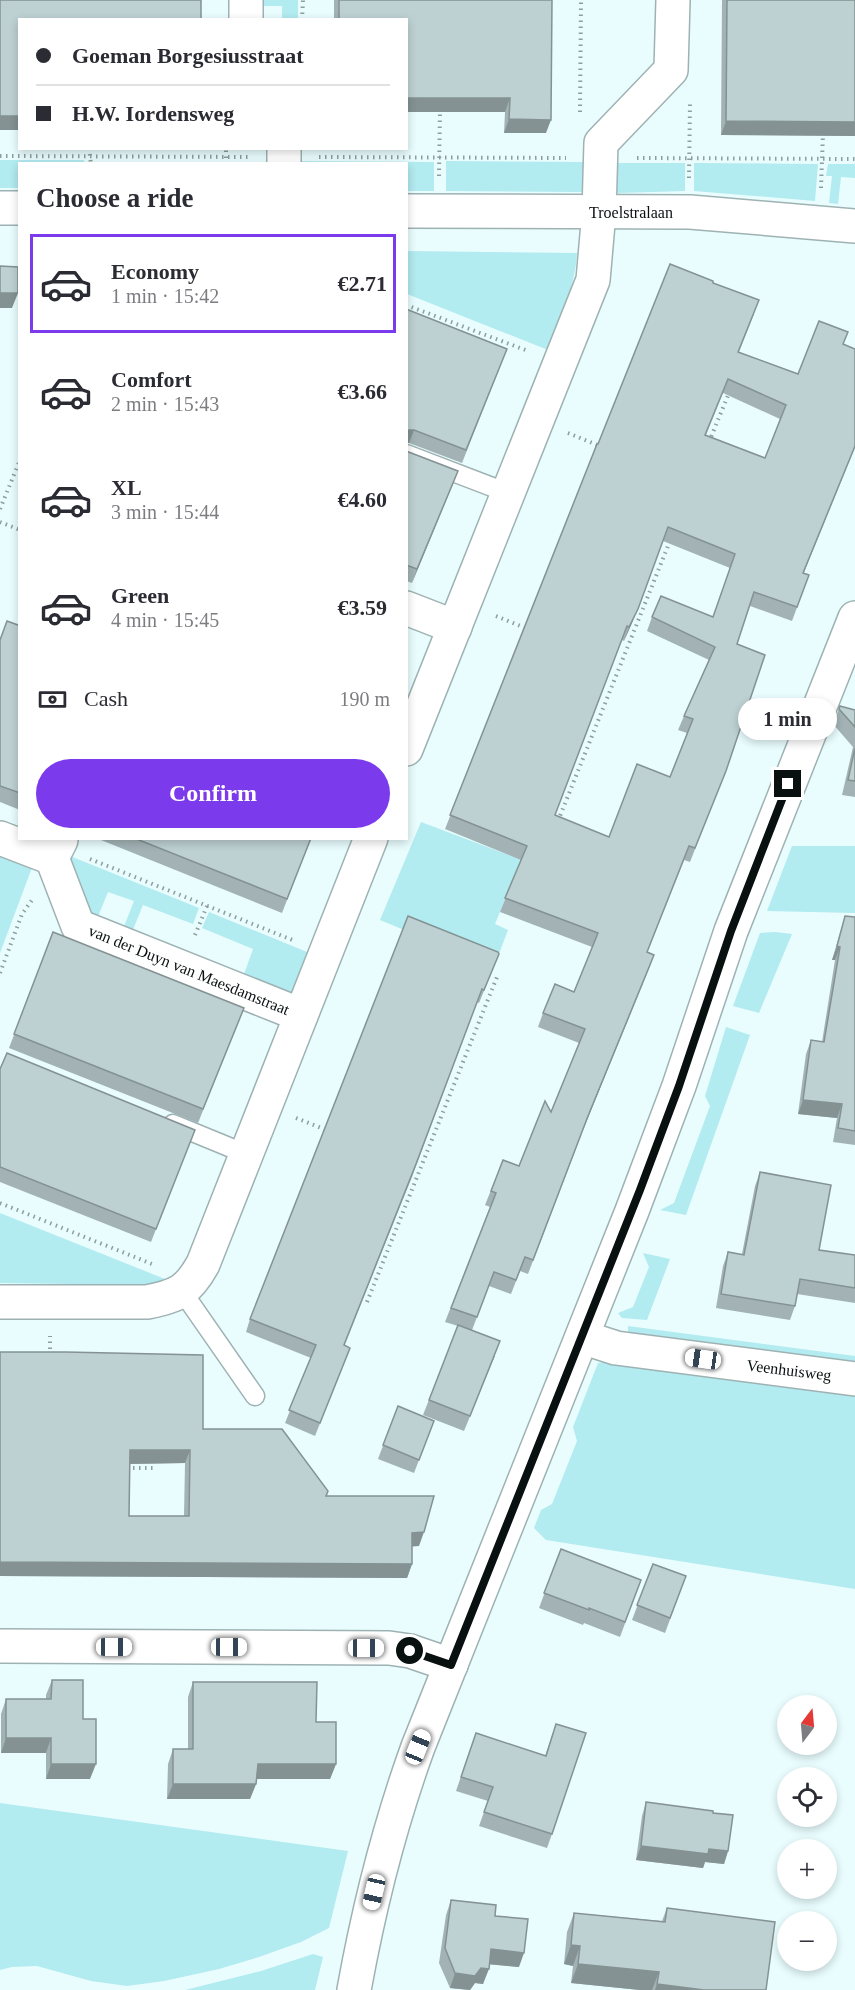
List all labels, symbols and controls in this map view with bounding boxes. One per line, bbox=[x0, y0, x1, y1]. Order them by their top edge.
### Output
text: Goeman Borgesiusstraat bbox=[72, 43, 304, 68]
text: H.W. Iordensweg bbox=[72, 101, 234, 126]
text: Choose a ride bbox=[36, 183, 194, 213]
street label: Troelstralaan bbox=[589, 204, 673, 221]
icon: car bbox=[39, 257, 93, 311]
text: Economy bbox=[111, 259, 199, 284]
text: €2.71 bbox=[338, 271, 387, 296]
text: 1 min · 15:42 bbox=[111, 285, 219, 307]
icon: car bbox=[39, 365, 93, 419]
text: Comfort bbox=[111, 367, 192, 392]
text: €3.66 bbox=[338, 379, 387, 404]
text: 2 min · 15:43 bbox=[111, 393, 219, 415]
icon: car bbox=[39, 473, 93, 527]
text: XL bbox=[111, 475, 142, 500]
text: €4.60 bbox=[338, 487, 387, 512]
text: 3 min · 15:44 bbox=[111, 501, 219, 523]
icon: car bbox=[39, 581, 93, 635]
text: Green bbox=[111, 583, 169, 608]
text: €3.59 bbox=[338, 595, 387, 620]
text: 4 min · 15:45 bbox=[111, 609, 219, 631]
icon: cash bbox=[36, 683, 69, 716]
text: Cash bbox=[84, 686, 128, 711]
text: 190 m bbox=[339, 688, 390, 710]
callout: 1 min bbox=[738, 697, 838, 739]
text: 1 min bbox=[763, 708, 812, 730]
button: Confirm bbox=[36, 759, 390, 828]
route end bbox=[774, 770, 801, 797]
street label: van der Duyn van Maesdamstraat bbox=[86, 922, 292, 1019]
car bbox=[684, 1348, 722, 1370]
street label: Veenhuisweg bbox=[746, 1356, 832, 1385]
route start bbox=[396, 1637, 423, 1664]
car bbox=[96, 1638, 132, 1656]
car bbox=[211, 1638, 247, 1656]
car bbox=[348, 1639, 384, 1657]
north arrow bbox=[777, 1695, 837, 1755]
map controls bbox=[777, 1695, 837, 1971]
car bbox=[403, 1727, 433, 1767]
button: locate bbox=[777, 1767, 837, 1827]
button: + bbox=[777, 1839, 837, 1899]
car bbox=[361, 1872, 387, 1912]
button: − bbox=[777, 1911, 837, 1971]

